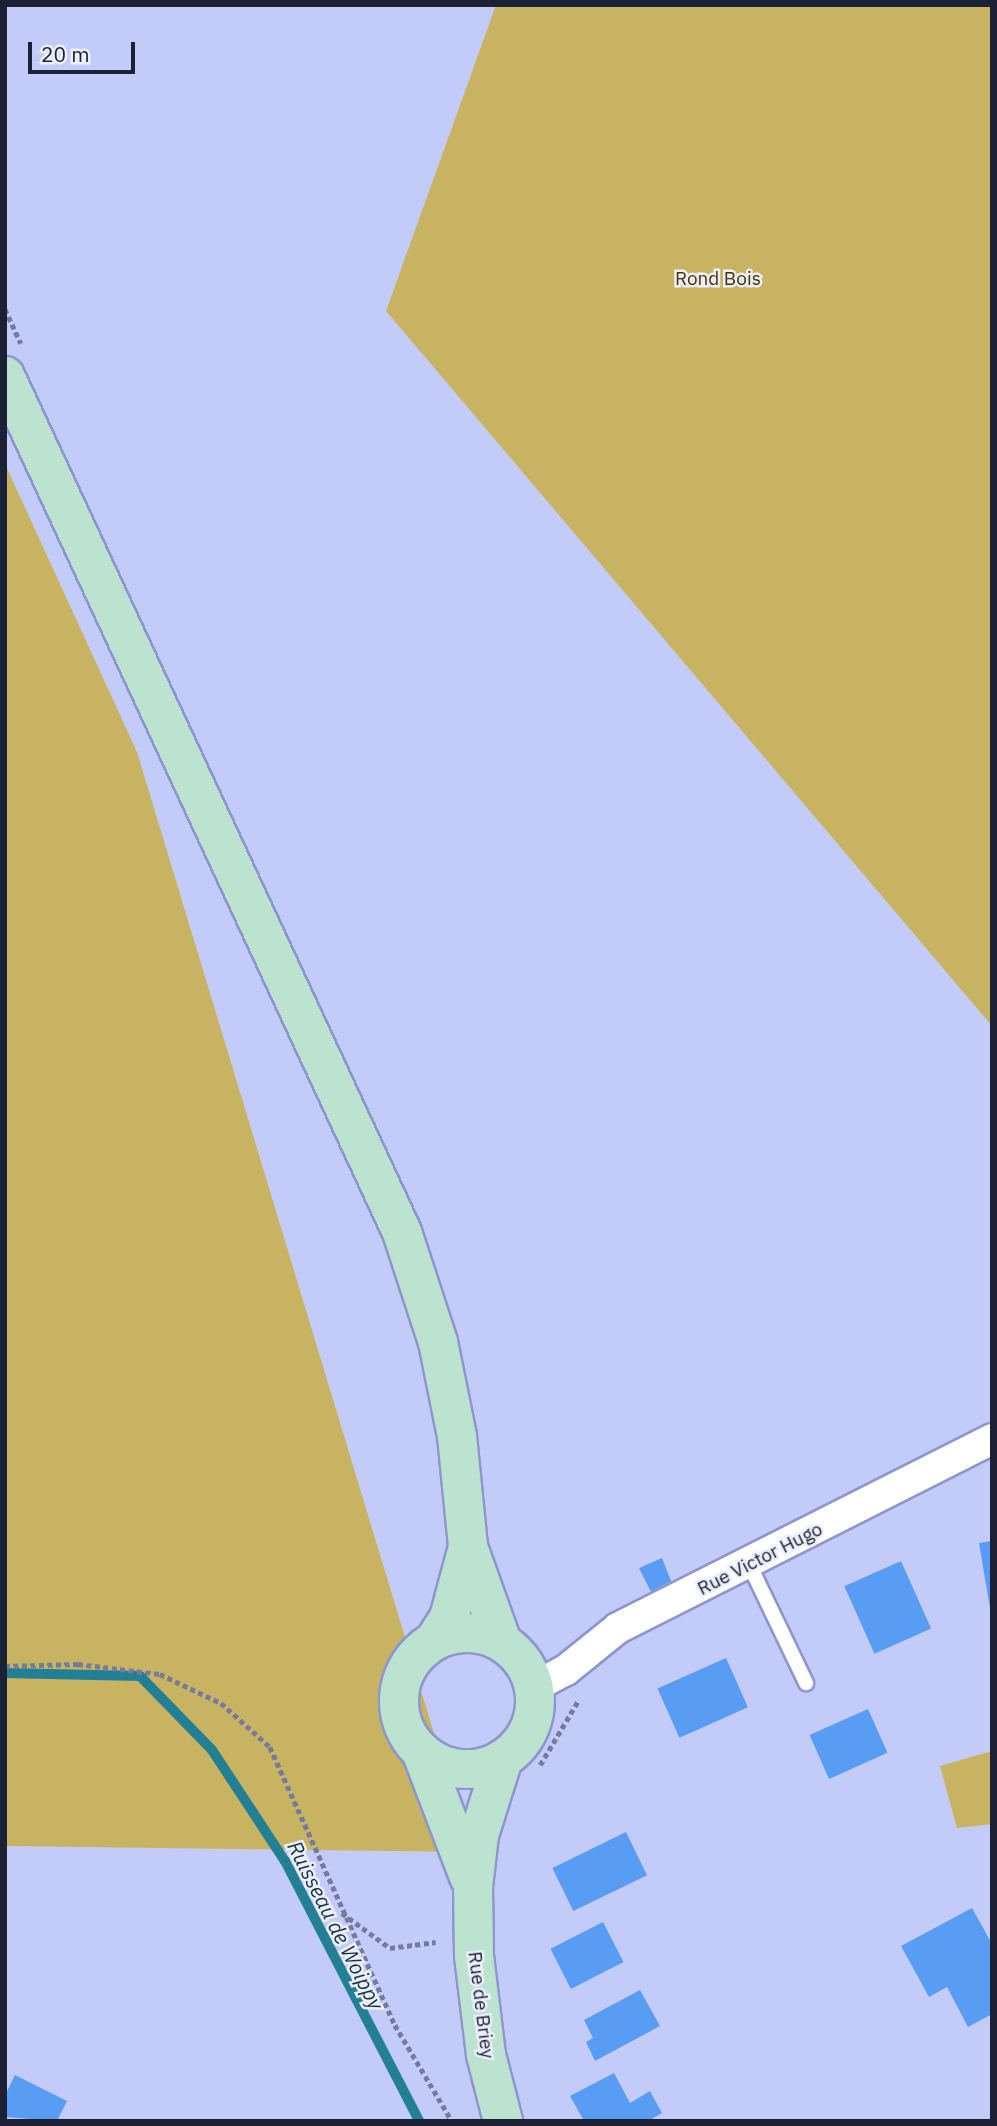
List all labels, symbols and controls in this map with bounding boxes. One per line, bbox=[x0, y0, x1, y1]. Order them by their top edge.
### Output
scale bar bbox=[32, 28, 138, 72]
text: 20 m bbox=[41, 40, 90, 68]
park label: Rond Bois bbox=[675, 268, 761, 290]
street label: Rue Victor Hugo bbox=[694, 1518, 826, 1600]
water label: Ruisseau de Woippy bbox=[283, 1836, 389, 2014]
street label: Rue de Briey bbox=[463, 1950, 499, 2060]

